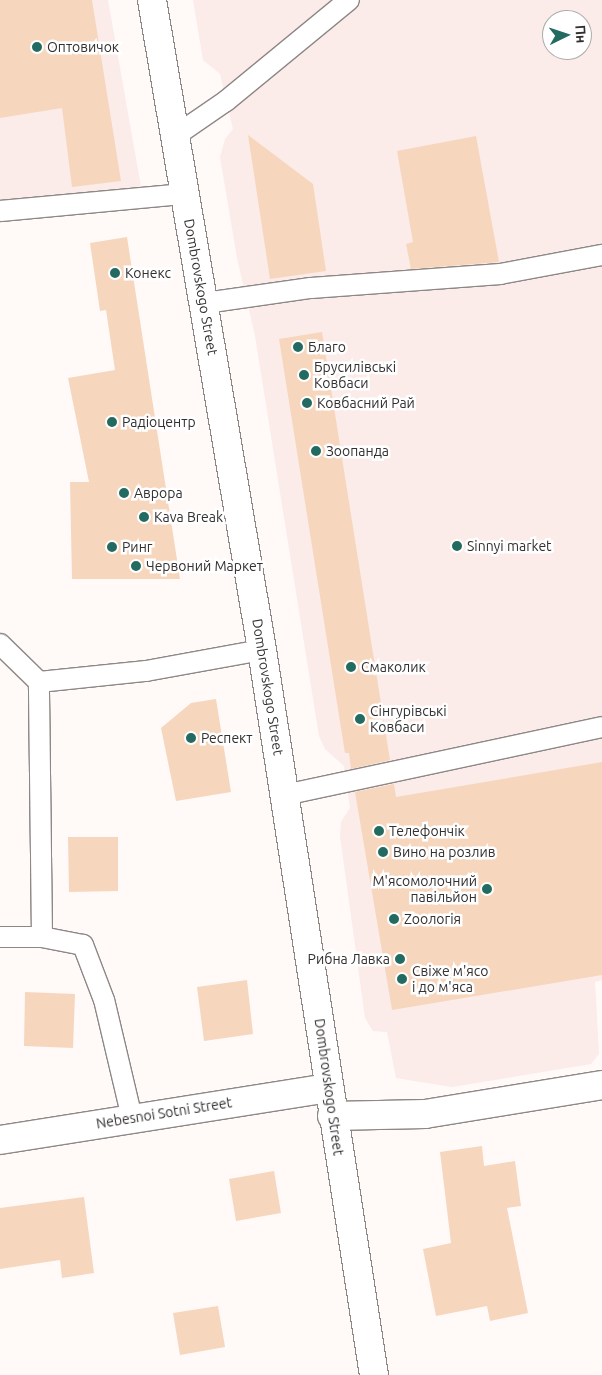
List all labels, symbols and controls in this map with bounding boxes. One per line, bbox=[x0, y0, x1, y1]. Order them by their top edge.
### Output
north arrow bbox=[542, 10, 592, 60]
text: Пн bbox=[572, 24, 590, 44]
place label: Оптовичок bbox=[47, 39, 119, 55]
marker: Оптовичок bbox=[31, 41, 43, 53]
street label: Dombrovskogo Street bbox=[181, 217, 221, 357]
place label: Конекс bbox=[125, 265, 171, 281]
marker: Конекс bbox=[109, 267, 121, 279]
place label: Благо bbox=[308, 339, 346, 355]
marker: Благо bbox=[292, 341, 304, 353]
place label: Брусилівські Ковбаси bbox=[314, 359, 396, 392]
marker: Брусилівські Ковбаси bbox=[298, 369, 310, 381]
place label: Ковбасний Рай bbox=[317, 395, 415, 411]
marker: Ковбасний Рай bbox=[301, 397, 313, 409]
place label: Радіоцентр bbox=[122, 414, 196, 430]
marker: Радіоцентр bbox=[106, 416, 118, 428]
place label: Зоопанда bbox=[326, 443, 389, 459]
marker: Зоопанда bbox=[310, 445, 322, 457]
place label: Аврора bbox=[134, 485, 183, 501]
marker: Аврора bbox=[118, 487, 130, 499]
place label: Kava Break bbox=[154, 509, 223, 525]
marker: Kava Break bbox=[138, 511, 150, 523]
place label: Sinnyi market bbox=[467, 538, 552, 554]
place label: Ринг bbox=[122, 539, 152, 555]
marker: Sinnyi market bbox=[451, 540, 463, 552]
marker: Ринг bbox=[106, 541, 118, 553]
place label: Червоний Маркет bbox=[146, 558, 263, 574]
marker: Червоний Маркет bbox=[130, 560, 142, 572]
street label: Dombrovskogo Street bbox=[249, 617, 287, 757]
place label: Смаколик bbox=[361, 659, 426, 675]
marker: Смаколик bbox=[345, 661, 357, 673]
place label: Сінгурівські Ковбаси bbox=[370, 703, 447, 736]
marker: Сінгурівські Ковбаси bbox=[354, 713, 366, 725]
place label: Респект bbox=[201, 730, 253, 746]
marker: Респект bbox=[185, 732, 197, 744]
place label: Телефончік bbox=[389, 823, 465, 839]
marker: Телефончік bbox=[373, 825, 385, 837]
place label: Вино на розлив bbox=[393, 844, 496, 860]
marker: Вино на розлив bbox=[377, 846, 389, 858]
place label: М'ясомолочний павільйон bbox=[372, 873, 477, 906]
marker: М'ясомолочний павільйон bbox=[481, 883, 493, 895]
place label: Zooлогія bbox=[404, 911, 461, 927]
marker: Zooлогія bbox=[388, 913, 400, 925]
place label: Рибна Лавка bbox=[308, 951, 390, 967]
marker: Рибна Лавка bbox=[394, 953, 406, 965]
place label: Свіже м'ясо і до м'яса bbox=[412, 963, 489, 996]
marker: Свіже м'ясо і до м'яса bbox=[396, 973, 408, 985]
street label: Dombrovskogo Street bbox=[311, 1017, 347, 1157]
street label: Nebesnoi Sotni Street bbox=[95, 1094, 233, 1132]

